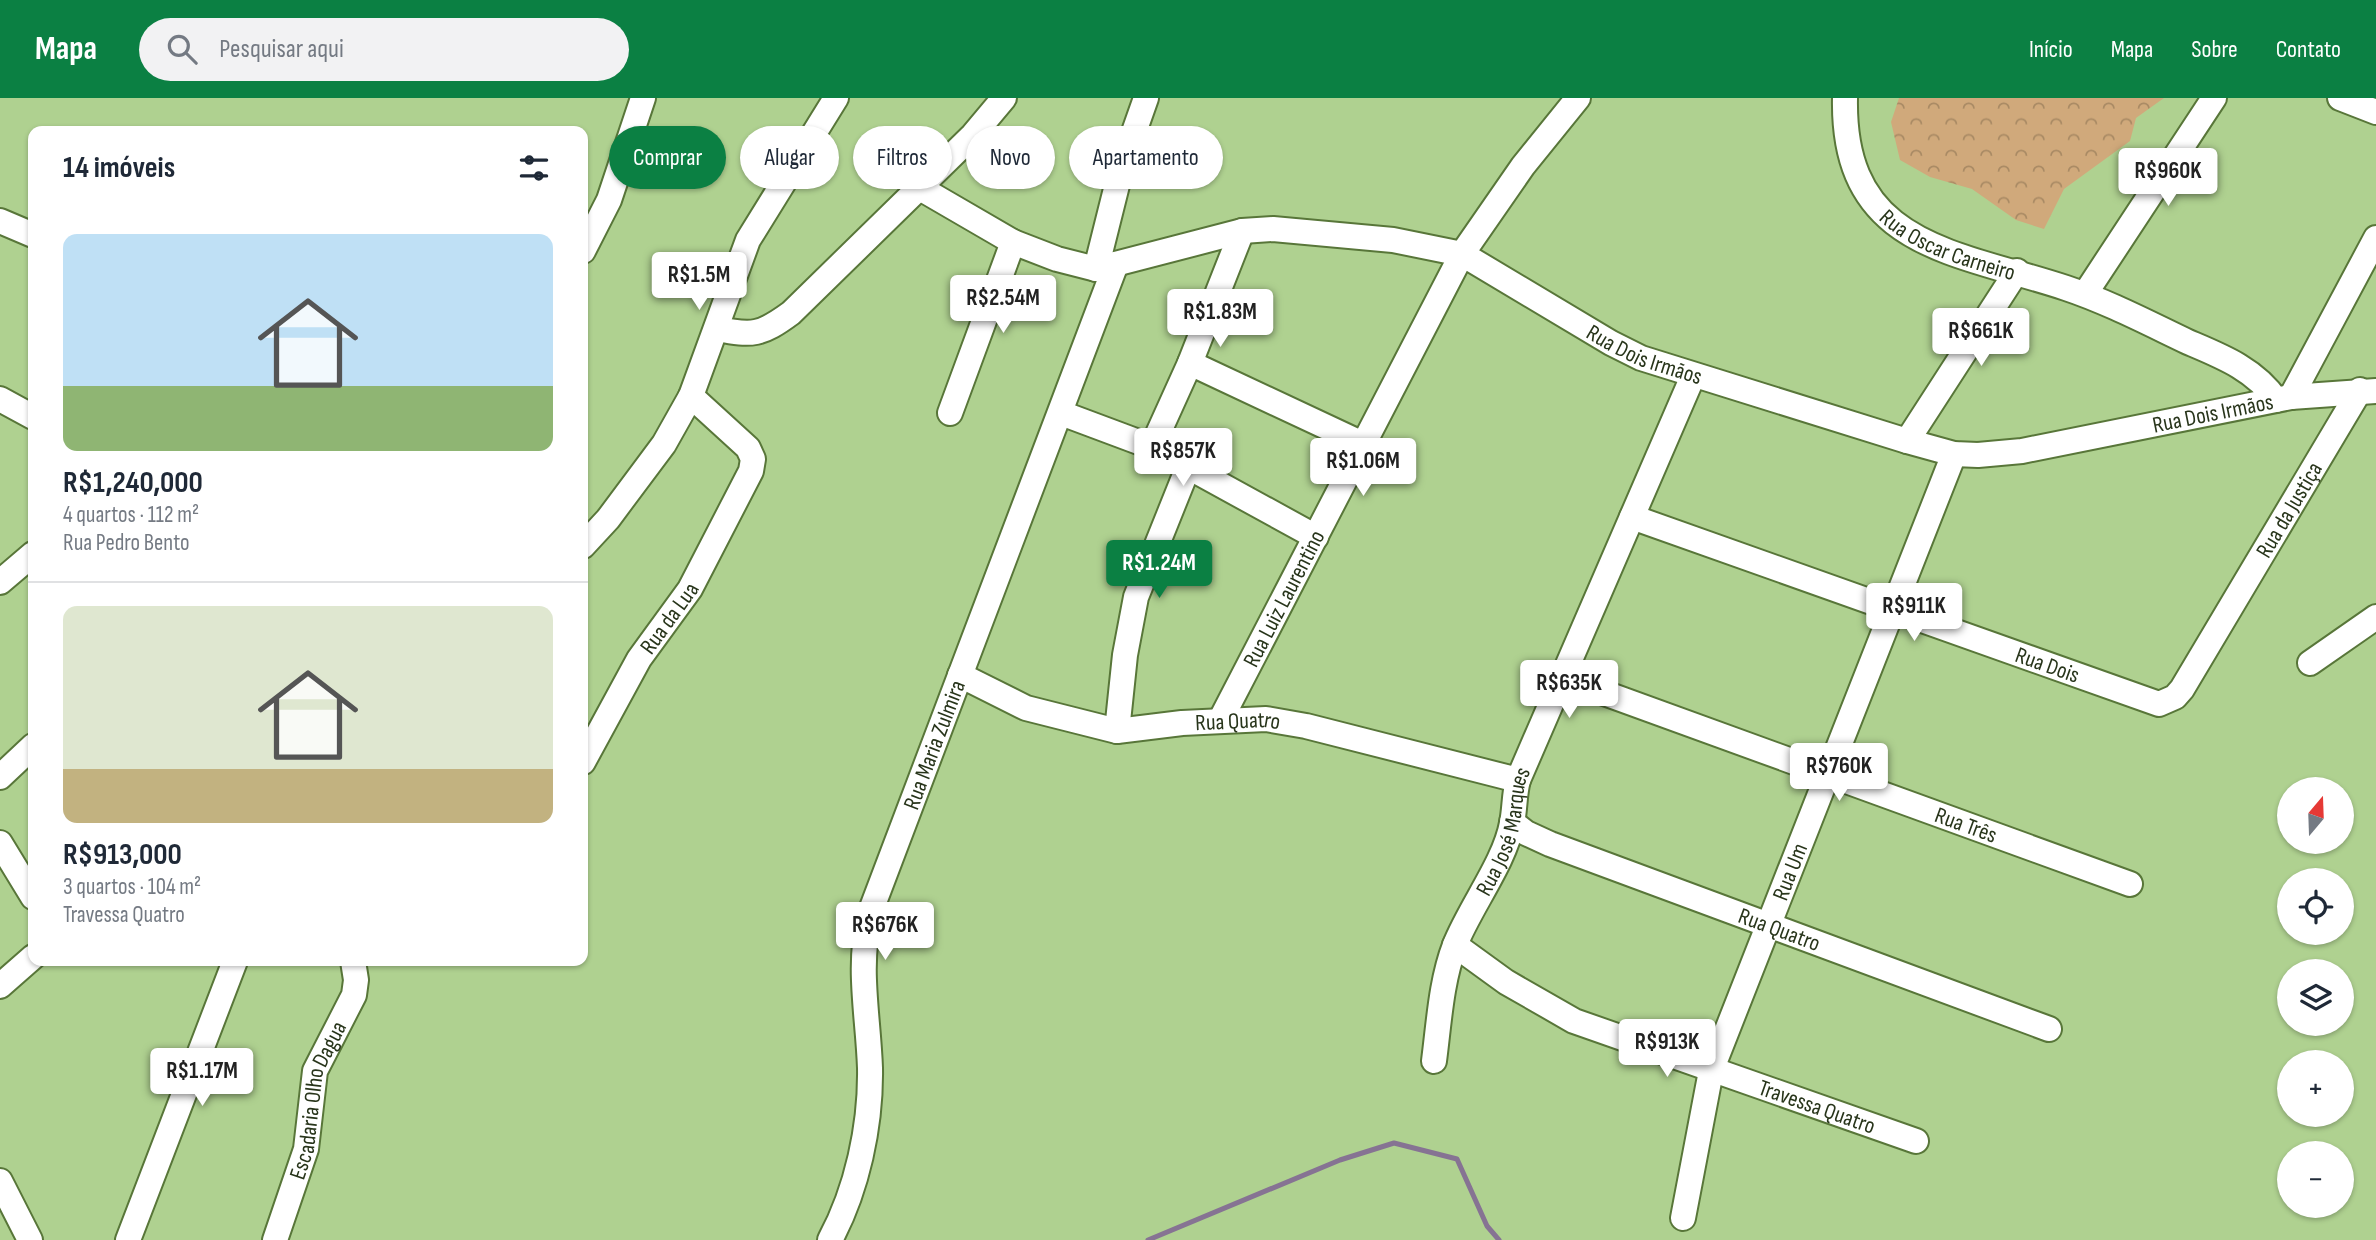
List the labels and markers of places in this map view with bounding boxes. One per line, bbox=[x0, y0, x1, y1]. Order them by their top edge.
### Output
pin: R$960K bbox=[2111, 148, 2225, 208]
pin: R$1.5M bbox=[642, 252, 756, 312]
pin: R$2.54M bbox=[938, 275, 1068, 335]
pin: R$1.83M bbox=[1155, 289, 1285, 349]
pin: R$661K bbox=[1924, 308, 2038, 368]
pin: R$857K bbox=[1126, 428, 1240, 488]
pin: R$1.06M bbox=[1298, 438, 1428, 498]
pin: R$1.24M bbox=[1094, 540, 1224, 600]
pin: R$911K bbox=[1857, 584, 1971, 643]
pin: R$635K bbox=[1512, 660, 1626, 720]
pin: R$760K bbox=[1782, 744, 1896, 803]
pin: R$676K bbox=[828, 902, 942, 962]
pin: R$913K bbox=[1610, 1020, 1724, 1079]
pin: R$1.17M bbox=[137, 1048, 267, 1108]

